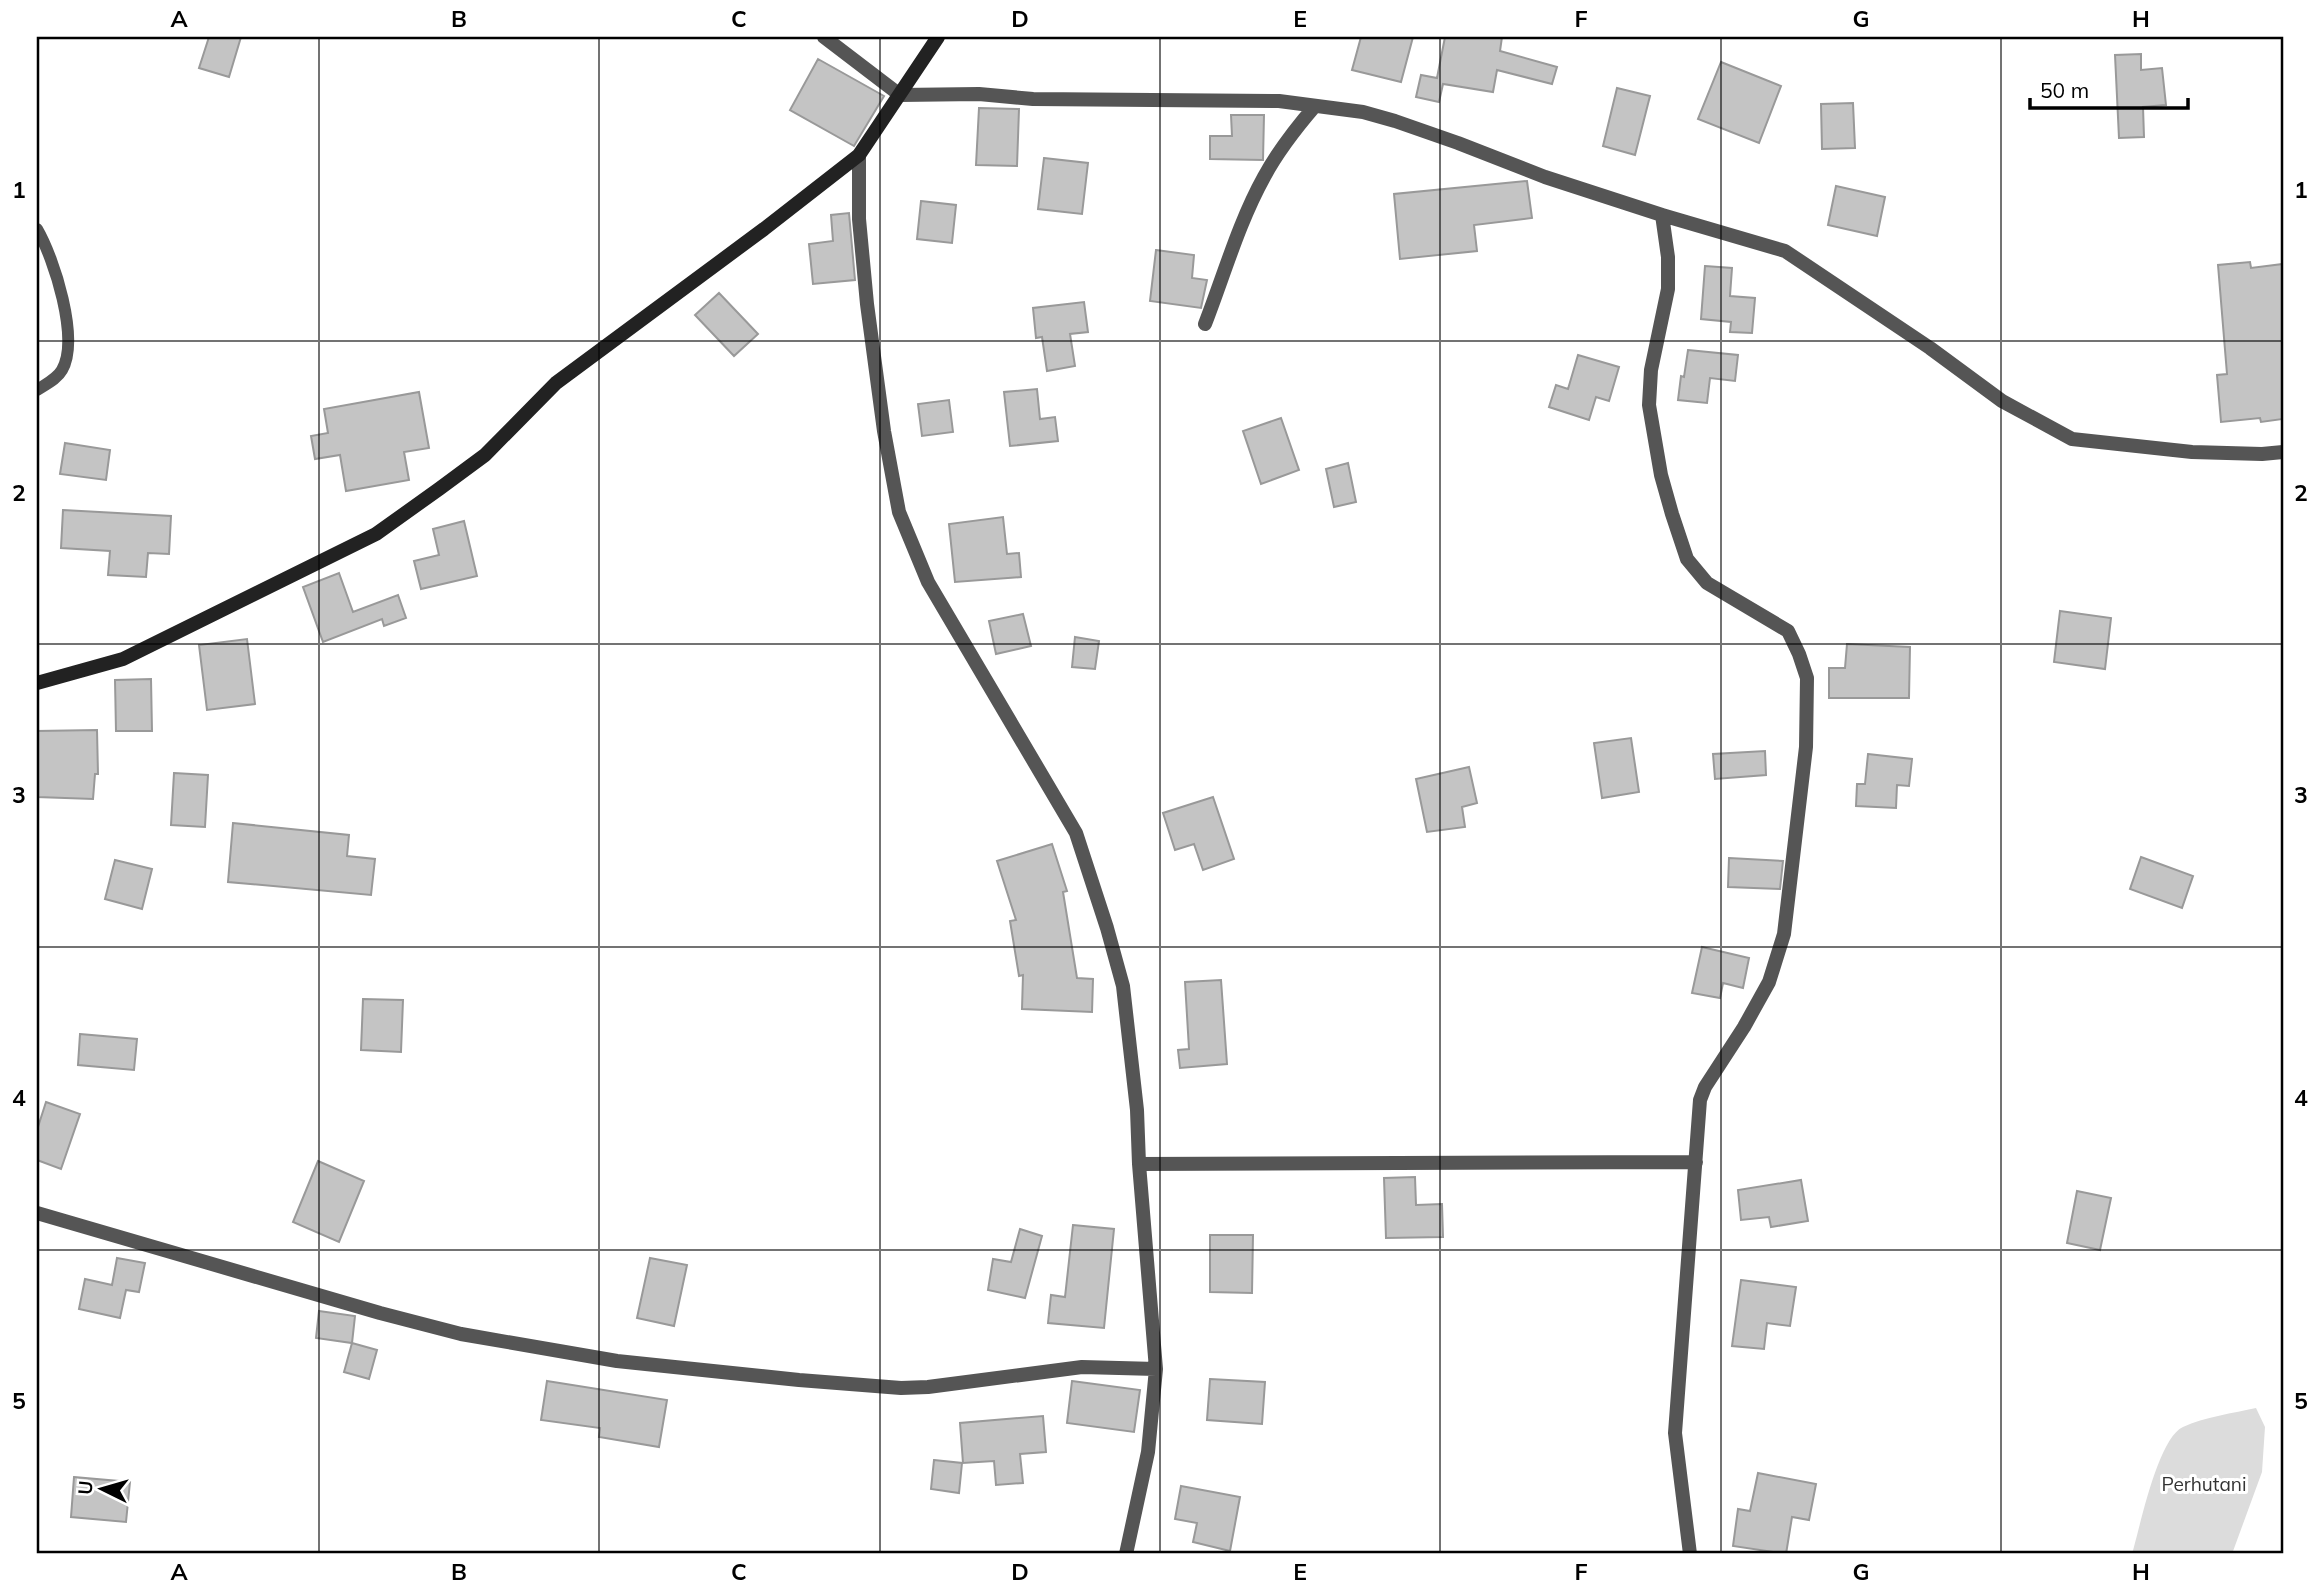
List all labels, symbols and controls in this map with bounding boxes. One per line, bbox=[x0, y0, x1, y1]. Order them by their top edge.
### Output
text: A bbox=[170, 4, 188, 33]
text: B bbox=[451, 4, 467, 33]
text: C bbox=[731, 4, 747, 33]
text: D bbox=[1011, 4, 1029, 33]
text: E bbox=[1293, 4, 1307, 33]
text: F bbox=[1574, 4, 1588, 33]
text: G bbox=[1852, 4, 1870, 33]
text: H bbox=[2132, 4, 2150, 33]
scale bar bbox=[2030, 66, 2187, 110]
text: 50 m bbox=[2040, 77, 2089, 103]
text: 1 bbox=[12, 175, 26, 204]
text: 1 bbox=[2294, 175, 2308, 204]
text: 2 bbox=[12, 478, 26, 507]
text: 2 bbox=[2294, 478, 2308, 507]
text: 3 bbox=[12, 780, 26, 809]
text: 3 bbox=[2294, 780, 2308, 809]
text: 4 bbox=[12, 1083, 26, 1112]
text: 4 bbox=[2294, 1083, 2308, 1112]
text: 5 bbox=[12, 1386, 26, 1415]
text: 5 bbox=[2294, 1386, 2308, 1415]
north arrow bbox=[66, 1454, 136, 1524]
park label: Perhutani bbox=[2162, 1472, 2246, 1496]
text: U bbox=[72, 1479, 98, 1496]
text: A bbox=[170, 1557, 188, 1586]
text: B bbox=[451, 1557, 467, 1586]
text: C bbox=[731, 1557, 747, 1586]
text: D bbox=[1011, 1557, 1029, 1586]
text: E bbox=[1293, 1557, 1307, 1586]
text: F bbox=[1574, 1557, 1588, 1586]
text: G bbox=[1852, 1557, 1870, 1586]
text: H bbox=[2132, 1557, 2150, 1586]

